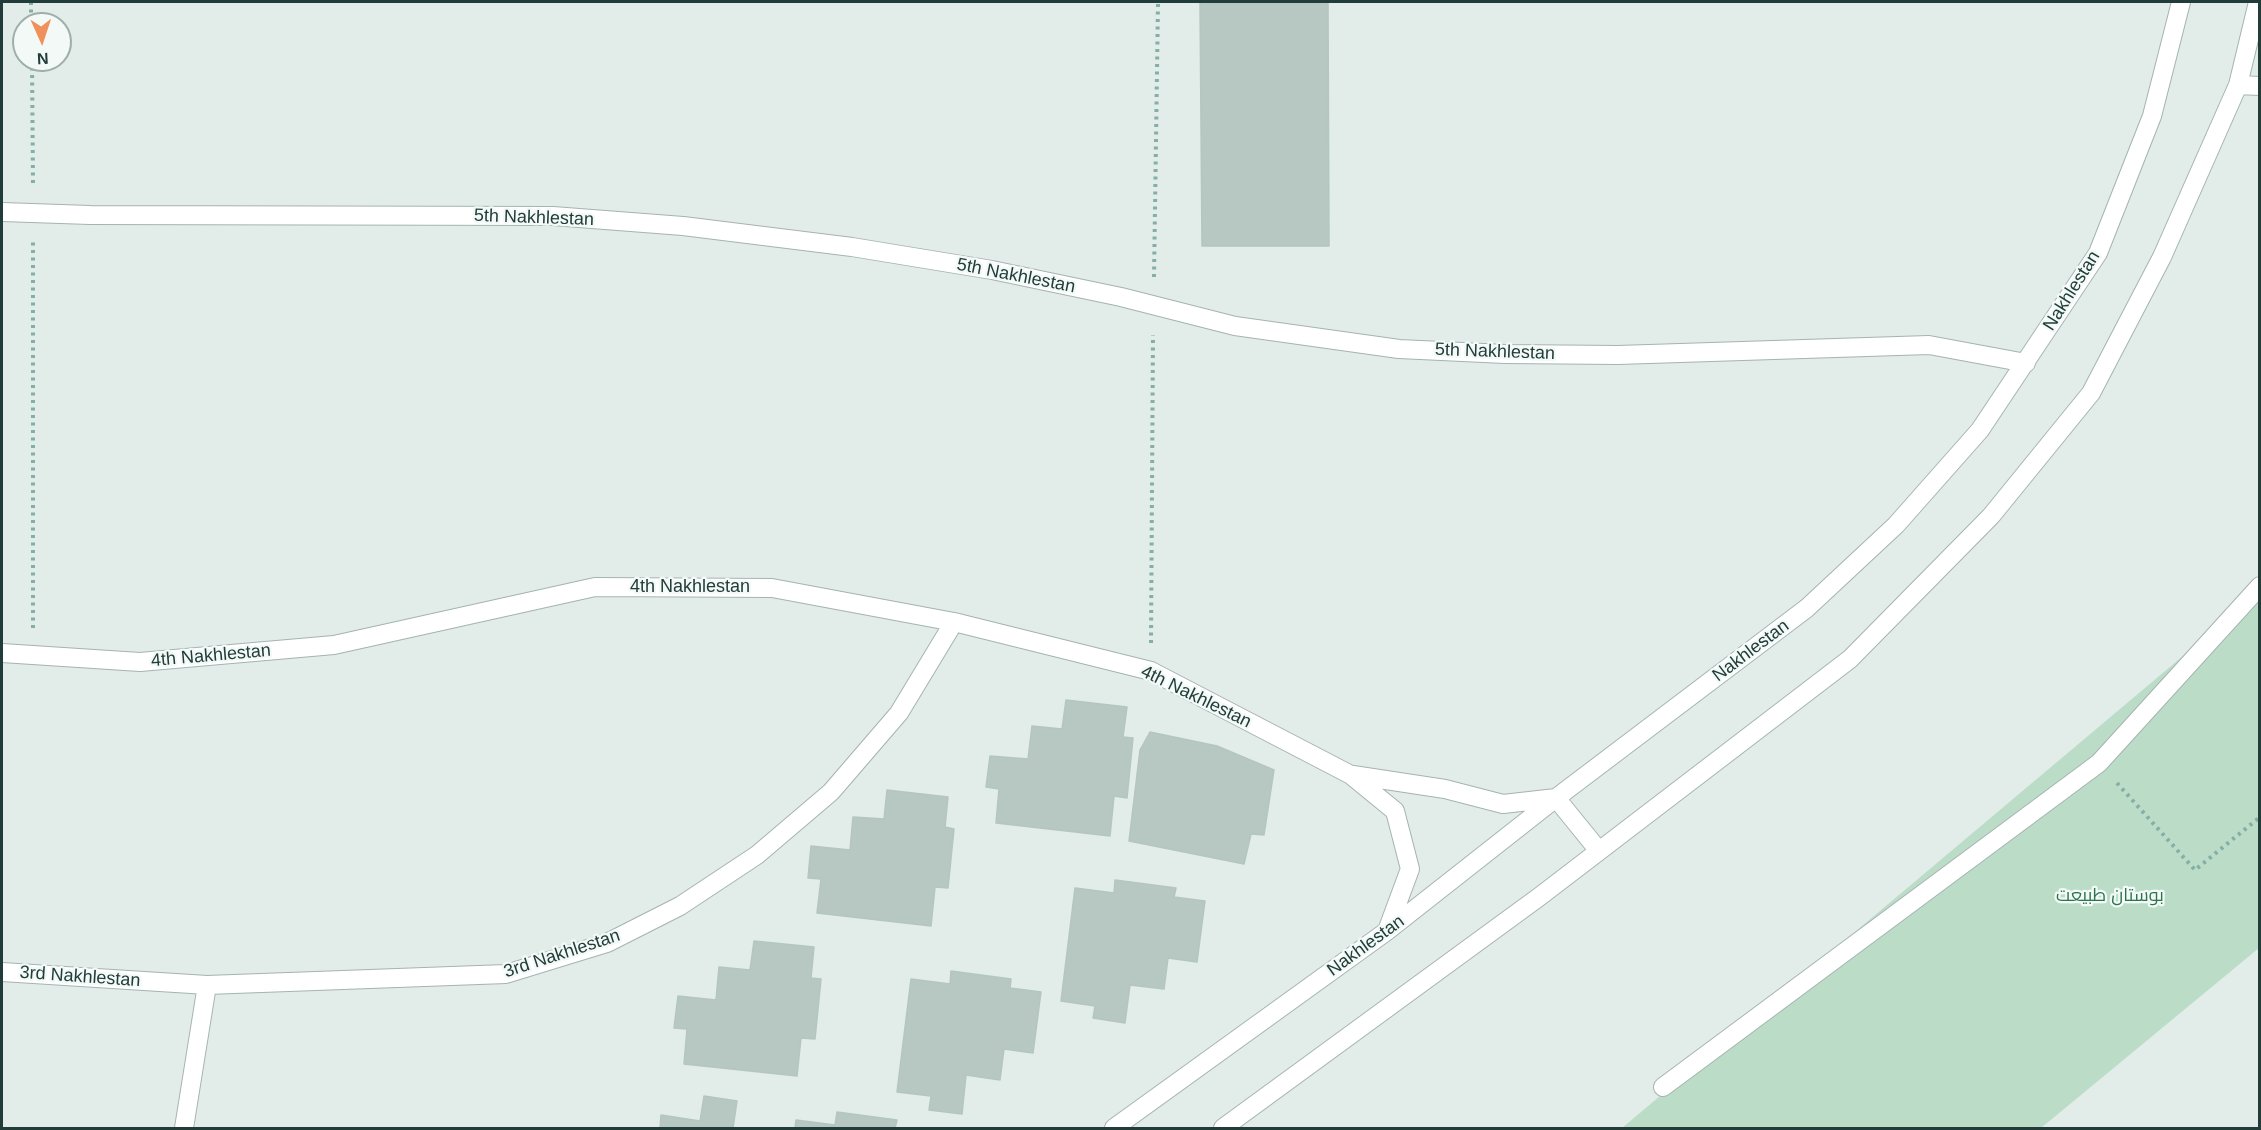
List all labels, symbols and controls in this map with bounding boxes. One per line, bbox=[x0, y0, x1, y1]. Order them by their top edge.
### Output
north arrow bbox=[12, 12, 72, 72]
text: N bbox=[37, 50, 49, 67]
street label: 5th Nakhlestan bbox=[474, 205, 594, 231]
street label: Nakhlestan bbox=[2039, 247, 2105, 335]
street label: 5th Nakhlestan bbox=[955, 254, 1077, 298]
street label: 5th Nakhlestan bbox=[1435, 339, 1555, 365]
street label: 4th Nakhlestan bbox=[630, 576, 750, 598]
street label: Nakhlestan bbox=[1709, 615, 1793, 687]
street label: 4th Nakhlestan bbox=[150, 640, 272, 672]
street label: 4th Nakhlestan bbox=[1137, 661, 1255, 733]
park label: بوستان طبیعت bbox=[2056, 885, 2164, 907]
street label: Nakhlestan bbox=[1323, 911, 1409, 981]
street label: 3rd Nakhlestan bbox=[501, 925, 623, 983]
street label: 3rd Nakhlestan bbox=[19, 962, 141, 992]

